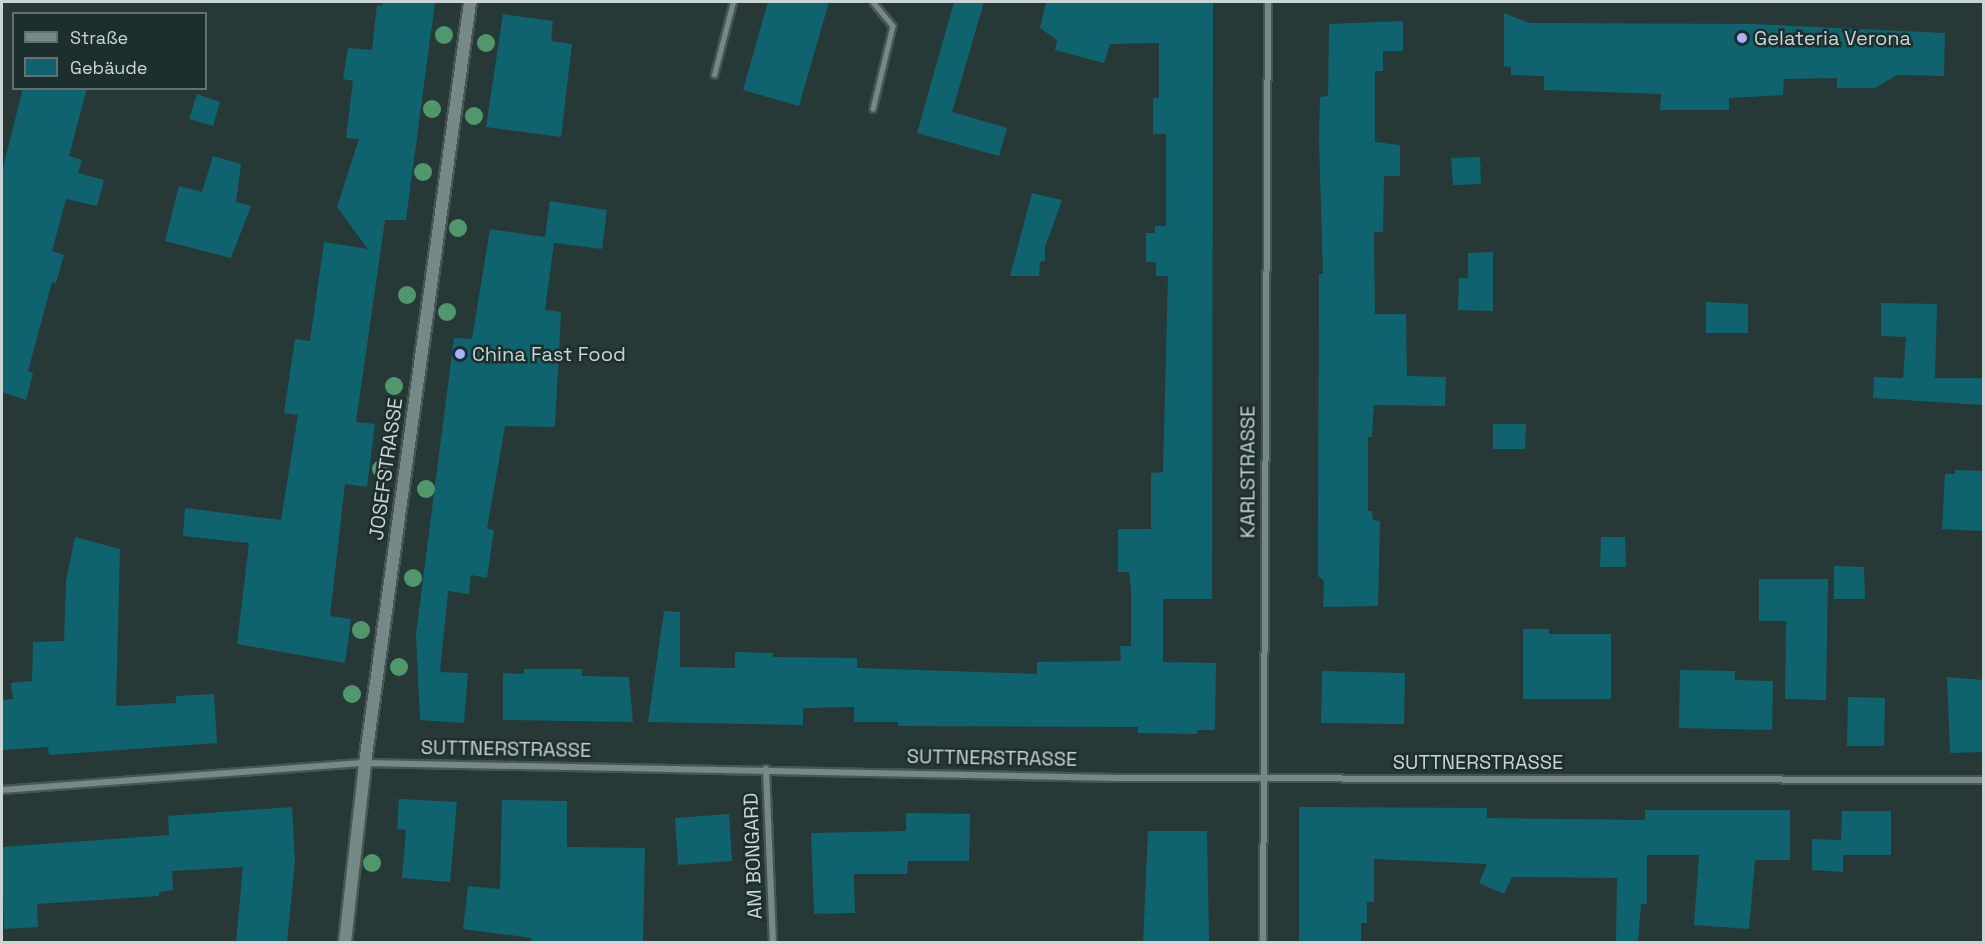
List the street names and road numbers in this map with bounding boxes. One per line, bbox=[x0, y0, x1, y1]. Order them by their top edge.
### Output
street label: JOSEFSTRASSE bbox=[364, 396, 408, 542]
street label: KARLSTRASSE bbox=[1236, 406, 1260, 538]
street label: SUTTNERSTRASSE bbox=[420, 736, 592, 762]
street label: SUTTNERSTRASSE bbox=[906, 745, 1078, 771]
street label: SUTTNERSTRASSE bbox=[1393, 750, 1563, 774]
street label: AM BONGARD bbox=[739, 792, 767, 920]

